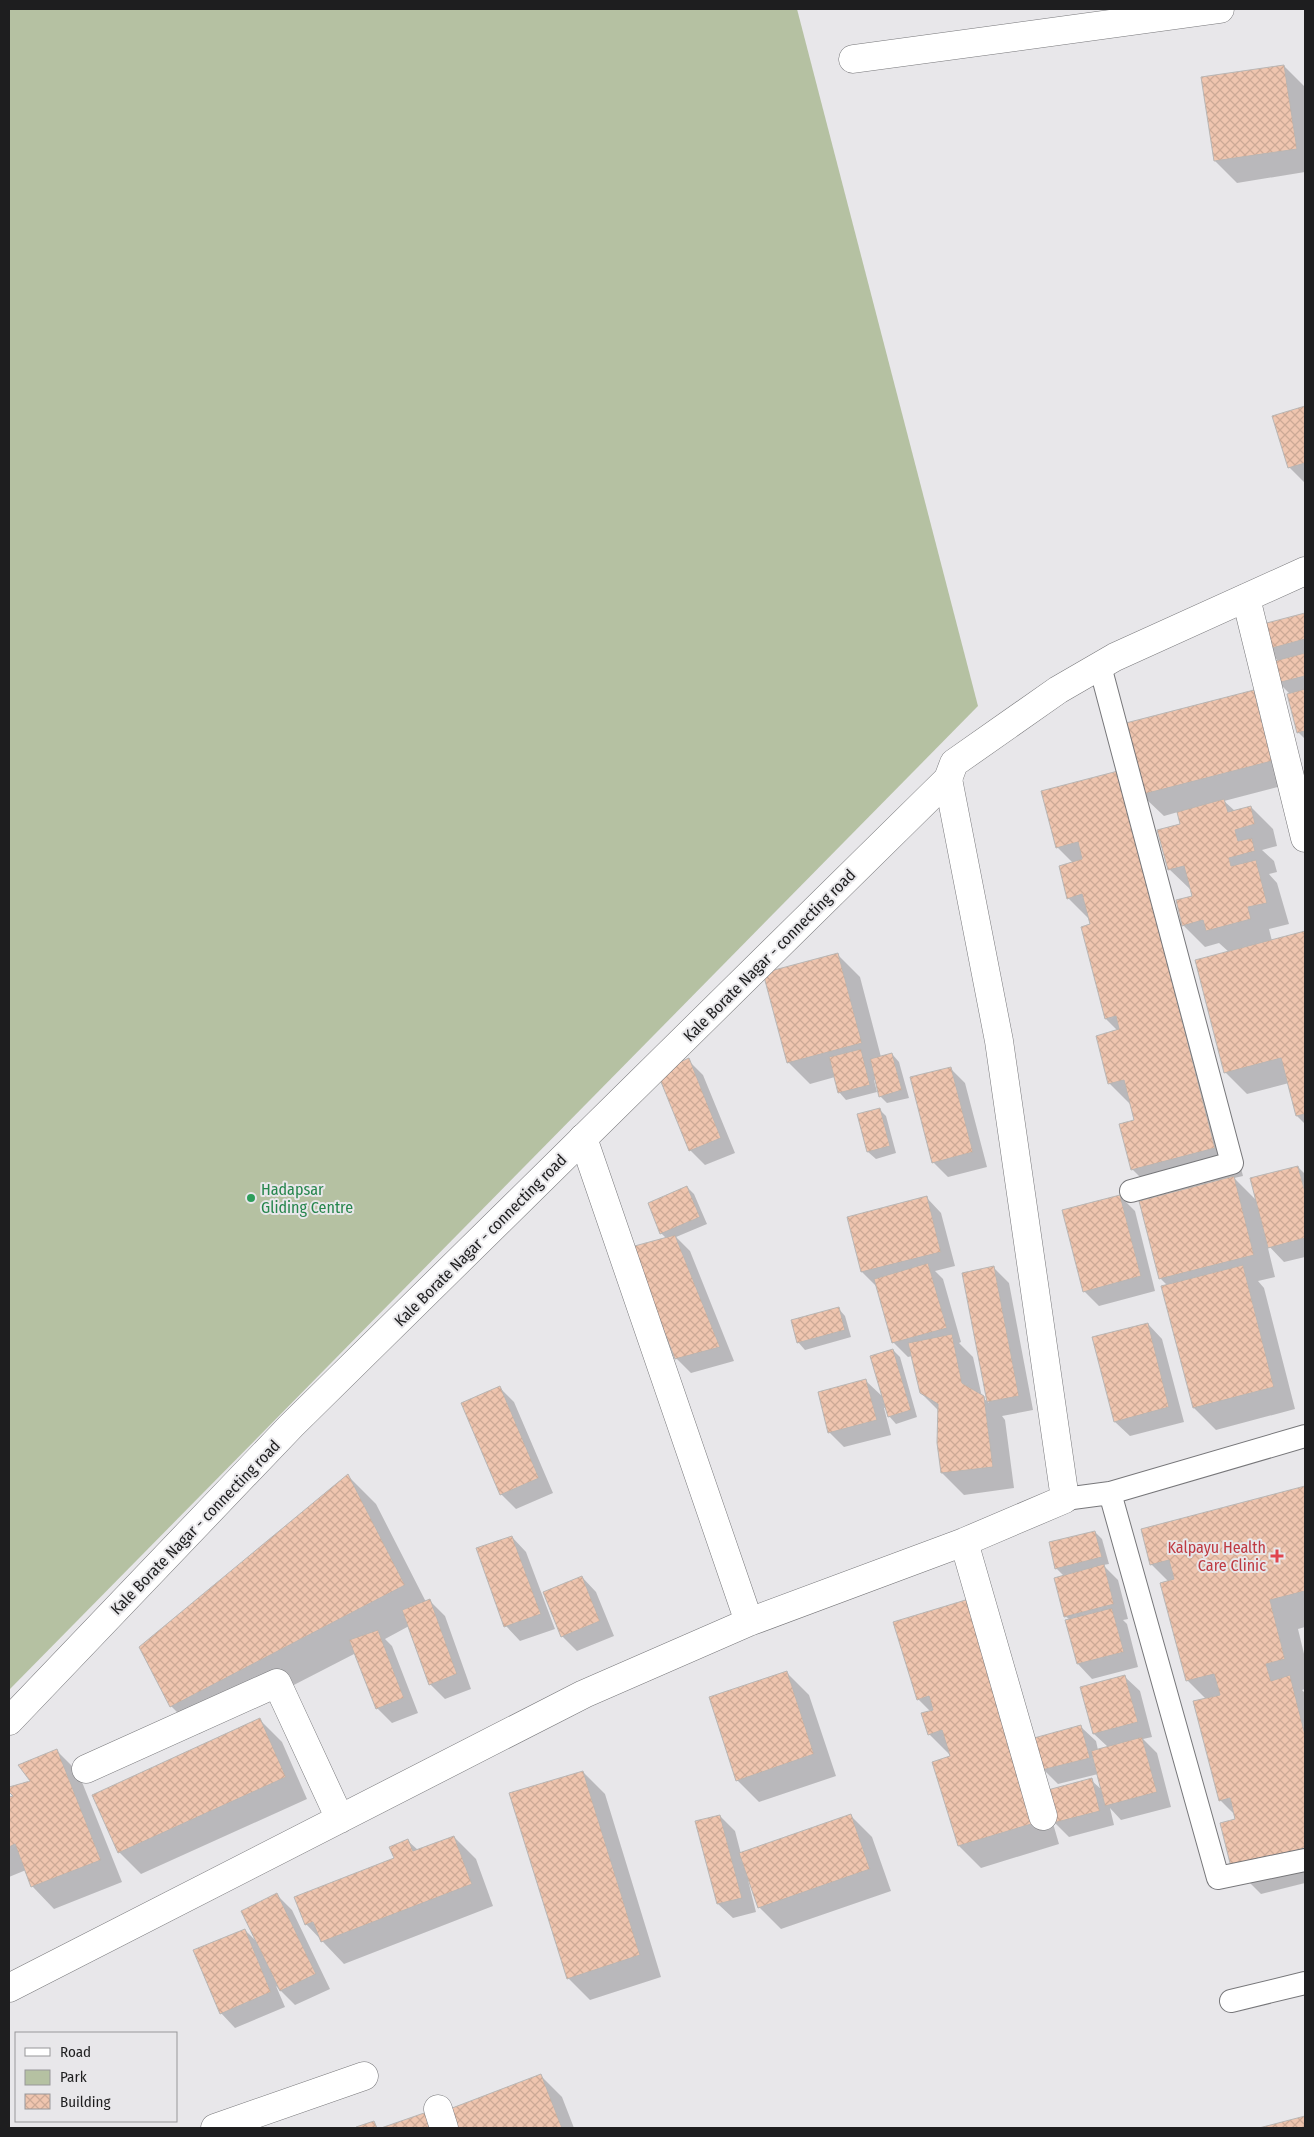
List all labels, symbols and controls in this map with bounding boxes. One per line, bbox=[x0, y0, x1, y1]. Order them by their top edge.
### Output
street label: Kale Borate Nagar - connecting road bbox=[679, 865, 859, 1045]
street label: Kale Borate Nagar - connecting road bbox=[390, 1150, 570, 1330]
place label: Hadapsar Gliding Centre bbox=[261, 1180, 353, 1217]
marker: Hadapsar Gliding Centre bbox=[245, 1192, 257, 1204]
street label: Kale Borate Nagar - connecting road bbox=[107, 1436, 284, 1619]
place label: Kalpayu Health Care Clinic bbox=[1167, 1538, 1266, 1575]
marker: Kalpayu Health Care Clinic bbox=[1270, 1549, 1284, 1563]
legend bbox=[15, 2032, 178, 2122]
text: Road bbox=[60, 2043, 91, 2061]
text: Park bbox=[60, 2068, 87, 2086]
text: Building bbox=[60, 2093, 111, 2111]

